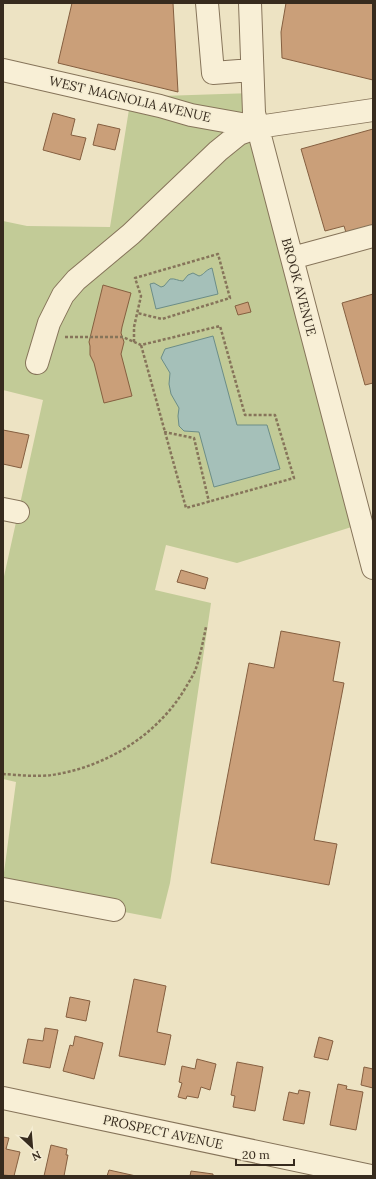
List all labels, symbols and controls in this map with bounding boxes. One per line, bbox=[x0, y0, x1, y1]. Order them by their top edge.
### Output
street label: WEST MAGNOLIA AVENUE bbox=[47, 72, 213, 126]
street label: BROOK AVENUE bbox=[278, 236, 320, 338]
street label: PROSPECT AVENUE bbox=[101, 1111, 225, 1153]
north arrow bbox=[12, 1127, 52, 1167]
scale bar bbox=[236, 1141, 294, 1167]
text: 20 m bbox=[242, 1147, 270, 1162]
text: N bbox=[29, 1148, 43, 1164]

